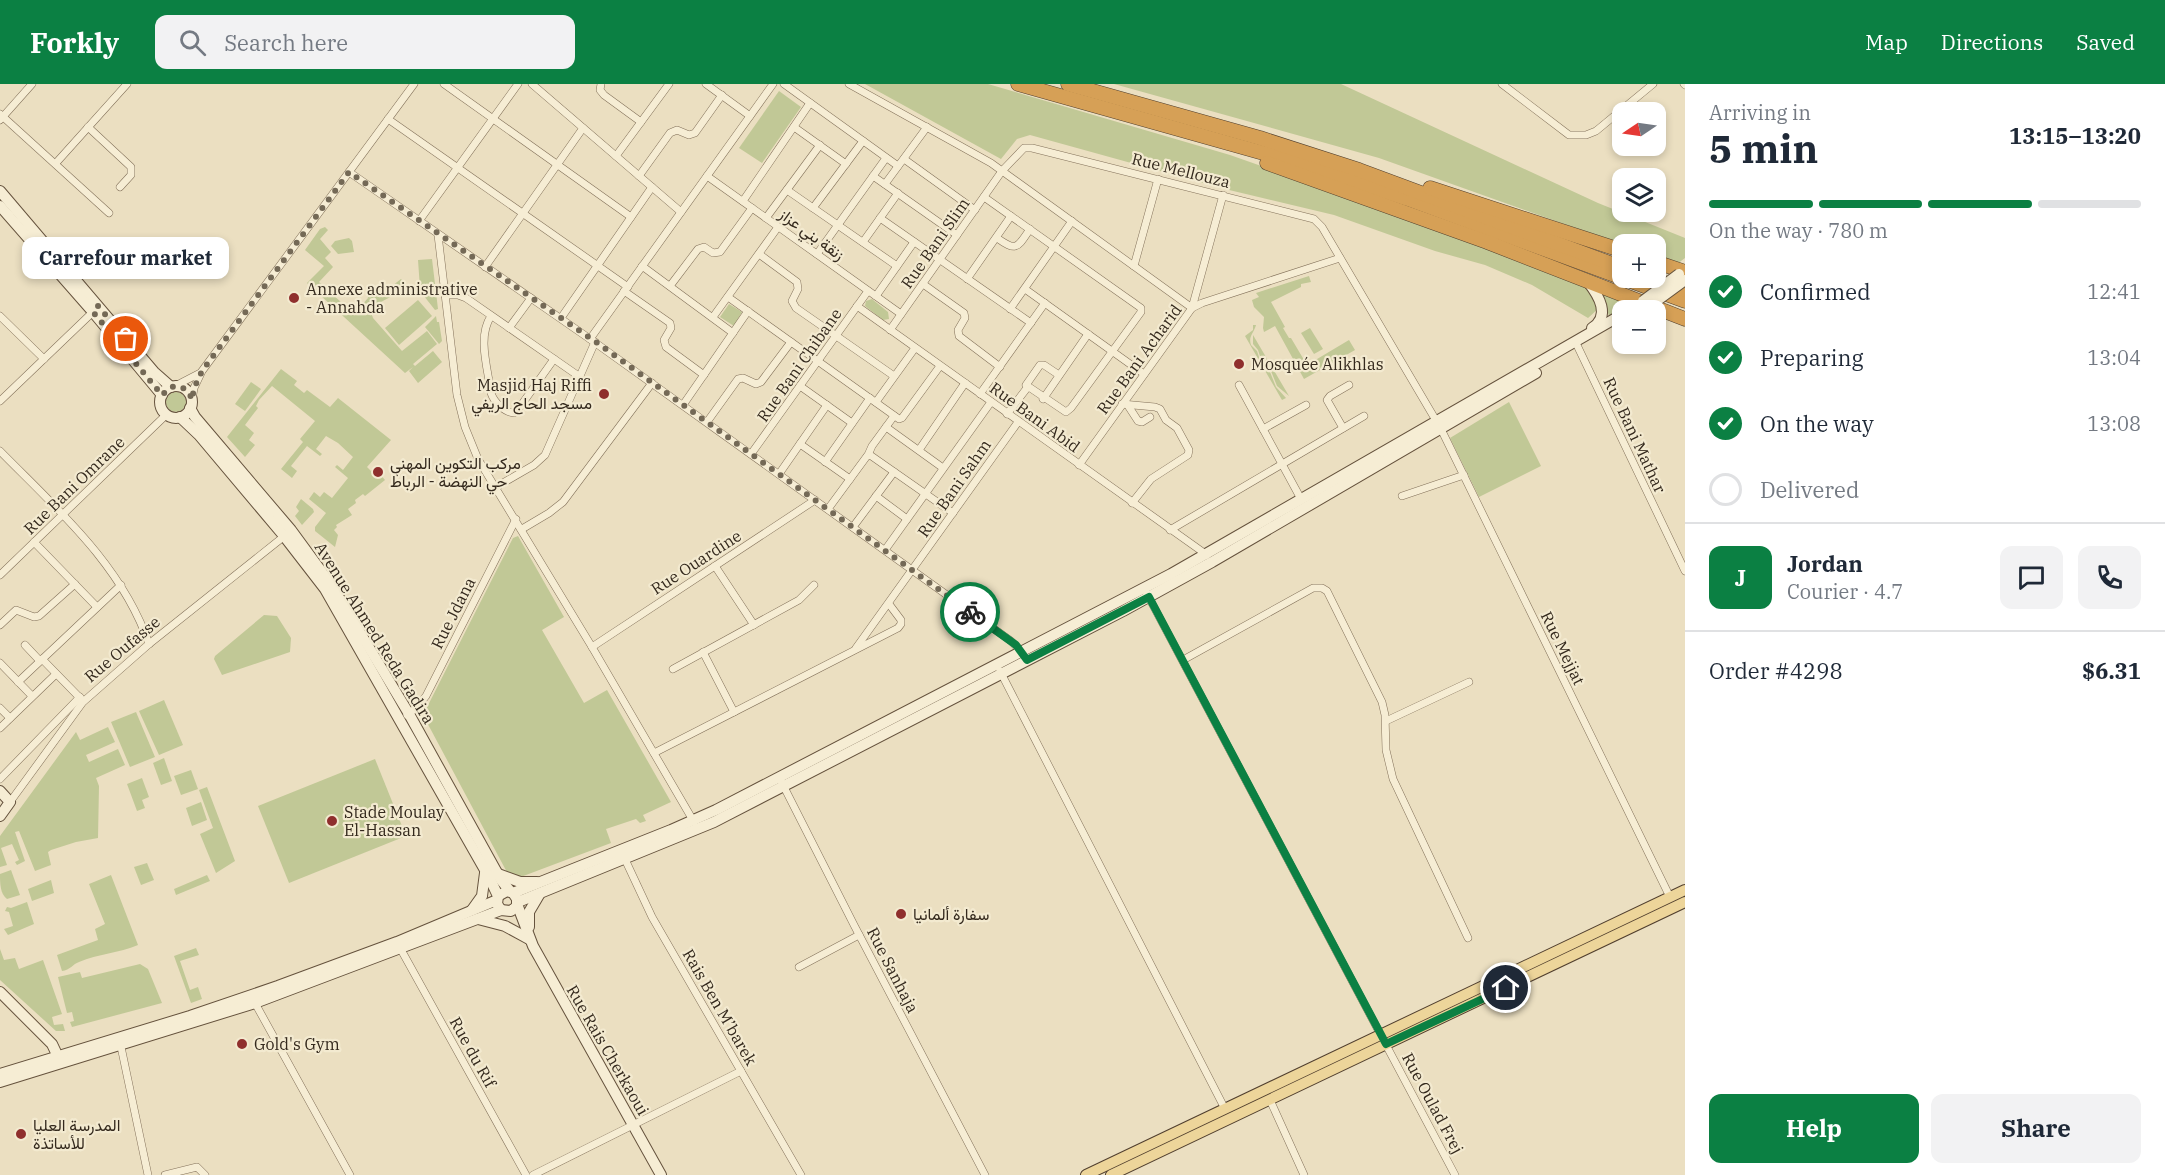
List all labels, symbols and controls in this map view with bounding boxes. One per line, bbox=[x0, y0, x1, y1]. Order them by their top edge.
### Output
search box bbox=[155, 15, 575, 69]
text: Forkly bbox=[30, 24, 119, 61]
icon: search bbox=[176, 26, 209, 59]
text: Search here bbox=[224, 28, 348, 57]
text: Map bbox=[1865, 28, 1908, 56]
text: Directions bbox=[1941, 28, 2043, 56]
text: Saved bbox=[2076, 28, 2135, 56]
text: Arriving in bbox=[1709, 99, 1811, 126]
north arrow bbox=[1612, 102, 1666, 156]
map controls bbox=[1612, 102, 1666, 354]
text: 13:15–13:20 bbox=[2009, 121, 2141, 150]
text: 5 min bbox=[1709, 123, 1818, 174]
street label: Rue Mellouza bbox=[1130, 148, 1233, 192]
button: layers bbox=[1612, 168, 1666, 222]
street label: Rue Bani Slim bbox=[896, 194, 974, 292]
street label: زنقة بني عزاز bbox=[772, 203, 849, 268]
text: On the way · 780 m bbox=[1709, 217, 1888, 244]
button: + bbox=[1612, 234, 1666, 288]
callout: Carrefour market bbox=[22, 237, 230, 279]
text: Carrefour market bbox=[39, 244, 212, 271]
icon: check bbox=[1709, 275, 1742, 308]
text: Confirmed bbox=[1760, 277, 1871, 306]
text: 12:41 bbox=[2087, 278, 2141, 305]
place label: Annexe administrative - Annahda bbox=[306, 279, 478, 317]
marker: Annexe administrative - Annahda bbox=[287, 291, 301, 305]
street label: Rue Bani Acharid bbox=[1092, 300, 1186, 418]
button: − bbox=[1612, 300, 1666, 354]
street label: Rue Bani Chibane bbox=[752, 304, 846, 426]
pin bbox=[100, 313, 151, 364]
icon: bag bbox=[109, 322, 142, 355]
icon: check bbox=[1709, 341, 1742, 374]
text: Preparing bbox=[1760, 343, 1864, 372]
text: 13:04 bbox=[2087, 344, 2141, 371]
place label: Mosquée Alikhlas bbox=[1251, 354, 1383, 374]
marker: Mosquée Alikhlas bbox=[1232, 357, 1246, 371]
street label: Rue Bani Mathar bbox=[1599, 374, 1671, 496]
place label: Masjid Haj Riffi مسجد الحاج الريفي bbox=[471, 375, 592, 417]
street label: Rue Bani Abid bbox=[986, 378, 1084, 457]
marker: Masjid Haj Riffi مسجد الحاج الريفي bbox=[597, 387, 611, 401]
icon: check bbox=[1709, 407, 1742, 440]
text: On the way bbox=[1760, 409, 1874, 438]
text: 13:08 bbox=[2087, 410, 2141, 437]
street label: Rue Bani Omrane bbox=[19, 432, 129, 538]
street label: Rue Bani Sahm bbox=[913, 435, 995, 541]
place label: مركب التكوين المهني حي النهضة - الرباط bbox=[390, 453, 521, 495]
marker: مركب التكوين المهني حي النهضة - الرباط bbox=[371, 465, 385, 479]
text: Delivered bbox=[1760, 475, 1859, 504]
street label: Rue Ouardine bbox=[647, 525, 745, 599]
street label: Avenue Ahmed Reda Gadira bbox=[311, 538, 439, 728]
button: chat bbox=[2000, 546, 2063, 609]
button: phone bbox=[2078, 546, 2141, 609]
text: Jordan bbox=[1787, 549, 1863, 578]
text: J bbox=[1735, 563, 1746, 592]
street label: Rue Jdana bbox=[426, 574, 480, 652]
text: Courier · 4.7 bbox=[1787, 578, 1903, 605]
courier bbox=[940, 582, 1000, 642]
icon: bike bbox=[954, 596, 987, 629]
street label: Rue Mejjat bbox=[1537, 608, 1590, 688]
street label: Rue Oufasse bbox=[80, 612, 164, 686]
text: Order #4298 bbox=[1709, 656, 1843, 685]
text: $6.31 bbox=[2082, 656, 2141, 685]
place label: Stade Moulay El-Hassan bbox=[344, 802, 445, 840]
marker: Stade Moulay El-Hassan bbox=[325, 814, 339, 828]
place label: سفارة ألمانيا bbox=[913, 904, 989, 925]
marker: سفارة ألمانيا bbox=[894, 907, 908, 921]
street label: Rue Sanhaja bbox=[863, 924, 923, 1016]
street label: Rais Ben M’barek bbox=[679, 945, 762, 1069]
pin bbox=[1480, 962, 1531, 1013]
icon: home bbox=[1489, 971, 1522, 1004]
street label: Rue Rais Cherkaoui bbox=[563, 981, 653, 1119]
street label: Rue du Rif bbox=[445, 1013, 501, 1092]
place label: Gold's Gym bbox=[254, 1034, 340, 1054]
marker: Gold's Gym bbox=[235, 1037, 249, 1051]
street label: Rue Oulad Frej bbox=[1398, 1049, 1468, 1157]
button: Help bbox=[1709, 1094, 1919, 1163]
button: Share bbox=[1931, 1094, 2141, 1163]
place label: المدرسة العليا للأساتذة bbox=[33, 1115, 120, 1153]
marker: المدرسة العليا للأساتذة bbox=[14, 1127, 28, 1141]

